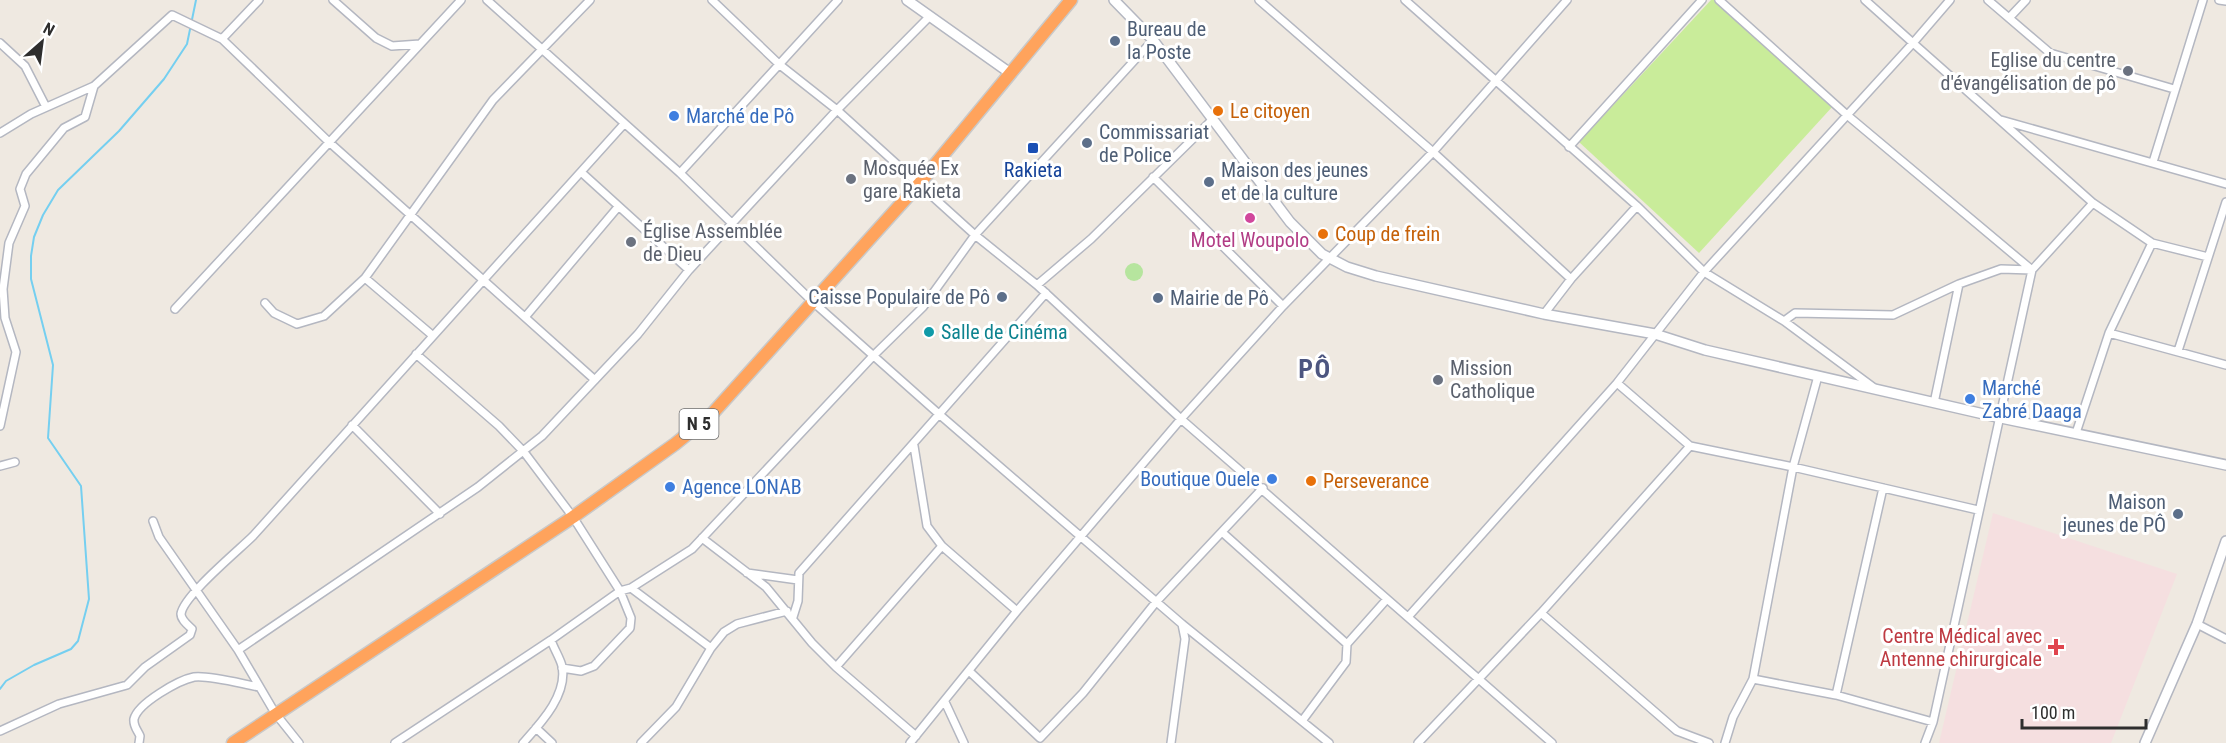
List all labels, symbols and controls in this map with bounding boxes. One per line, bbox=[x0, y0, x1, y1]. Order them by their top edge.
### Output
north arrow bbox=[12, 12, 72, 72]
place label: Bureau de la Poste bbox=[1127, 17, 1206, 64]
text: N bbox=[40, 19, 58, 40]
marker: Bureau de la Poste bbox=[1108, 34, 1122, 48]
place label: Eglise du centre d'évangélisation de pô bbox=[1941, 48, 2116, 95]
marker: Eglise du centre d'évangélisation de pô bbox=[2121, 64, 2135, 78]
place label: Le citoyen bbox=[1230, 99, 1310, 123]
place label: Marché de Pô bbox=[686, 104, 794, 128]
marker: Le citoyen bbox=[1211, 104, 1225, 118]
marker: Marché de Pô bbox=[667, 109, 681, 123]
place label: Commissariat de Police bbox=[1099, 120, 1209, 167]
marker: Commissariat de Police bbox=[1080, 136, 1094, 150]
marker: Rakieta bbox=[1026, 141, 1040, 155]
place label: Mosquée Ex gare Rakieta bbox=[863, 156, 961, 203]
place label: Rakieta bbox=[1004, 158, 1062, 182]
place label: Maison des jeunes et de la culture bbox=[1221, 158, 1368, 205]
marker: Mosquée Ex gare Rakieta bbox=[844, 172, 858, 186]
marker: Maison des jeunes et de la culture bbox=[1202, 175, 1216, 189]
marker: Motel Woupolo bbox=[1243, 211, 1257, 225]
place label: Église Assemblée de Dieu bbox=[643, 219, 782, 266]
place label: Coup de frein bbox=[1335, 222, 1440, 246]
marker: Coup de frein bbox=[1316, 227, 1330, 241]
place label: Motel Woupolo bbox=[1191, 228, 1309, 252]
marker: Église Assemblée de Dieu bbox=[624, 235, 638, 249]
place label: Caisse Populaire de Pô bbox=[808, 285, 990, 309]
place label: Mairie de Pô bbox=[1170, 286, 1269, 310]
marker: Caisse Populaire de Pô bbox=[995, 290, 1009, 304]
marker: Mairie de Pô bbox=[1151, 291, 1165, 305]
place label: Salle de Cinéma bbox=[941, 320, 1068, 344]
marker: Salle de Cinéma bbox=[922, 325, 936, 339]
district label: PÔ bbox=[1298, 354, 1332, 384]
place label: Mission Catholique bbox=[1450, 356, 1535, 403]
marker: Mission Catholique bbox=[1431, 373, 1445, 387]
place label: Marché Zabré Daaga bbox=[1982, 376, 2082, 423]
marker: Marché Zabré Daaga bbox=[1963, 392, 1977, 406]
road number: N 5 bbox=[680, 409, 718, 439]
place label: Boutique Ouele bbox=[1140, 467, 1260, 491]
place label: Perseverance bbox=[1323, 469, 1429, 493]
marker: Boutique Ouele bbox=[1265, 472, 1279, 486]
marker: Perseverance bbox=[1304, 474, 1318, 488]
place label: Agence LONAB bbox=[682, 475, 802, 499]
marker: Agence LONAB bbox=[663, 480, 677, 494]
place label: Maison jeunes de PÔ bbox=[2062, 490, 2166, 537]
marker: Maison jeunes de PÔ bbox=[2171, 507, 2185, 521]
place label: Centre Médical avec Antenne chirurgicale bbox=[1880, 624, 2042, 671]
marker: Centre Médical avec Antenne chirurgicale bbox=[2047, 638, 2065, 656]
scale bar bbox=[2022, 692, 2146, 730]
text: 100 m bbox=[2031, 702, 2075, 723]

